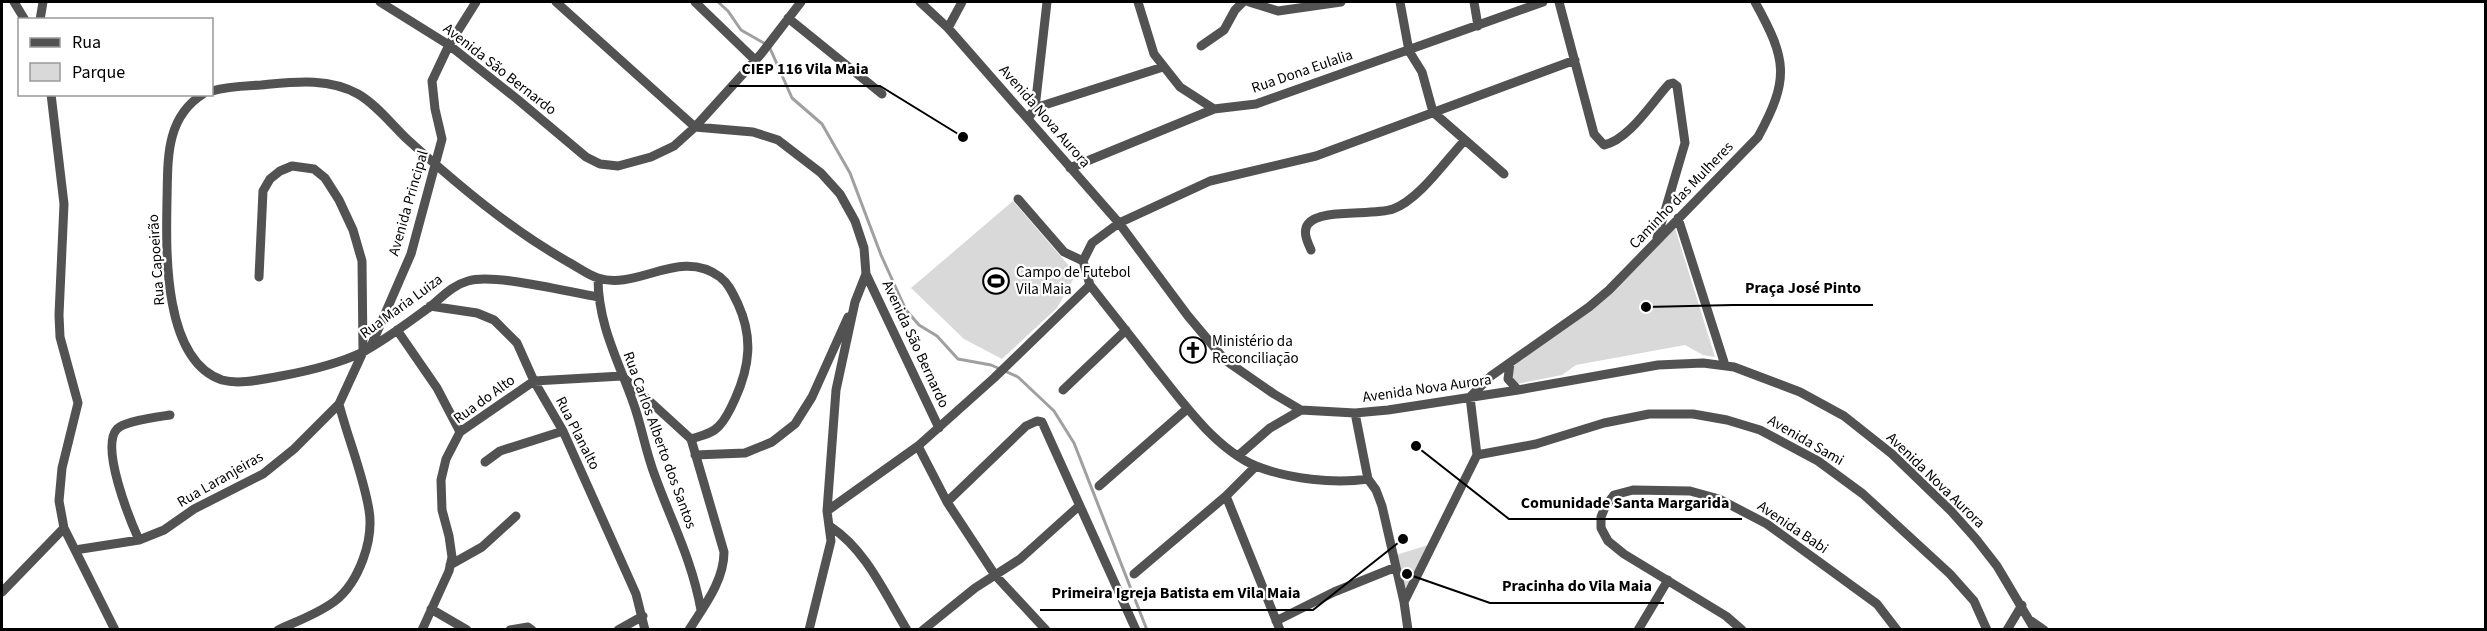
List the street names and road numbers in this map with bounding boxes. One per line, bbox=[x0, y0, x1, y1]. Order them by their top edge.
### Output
street label: Avenida São Bernardo bbox=[439, 18, 561, 120]
street label: Rua Dona Eulalia bbox=[1249, 44, 1356, 99]
street label: Avenida Nova Aurora bbox=[994, 60, 1095, 172]
street label: Caminho das Mulheres bbox=[1624, 137, 1738, 254]
street label: Avenida Principal bbox=[383, 148, 434, 258]
street label: Rua Capoeirão bbox=[143, 214, 170, 306]
street label: Rua Maria Luiza bbox=[356, 269, 447, 344]
street label: Avenida São Bernardo bbox=[877, 277, 954, 411]
street label: Rua Carlos Alberto dos Santos bbox=[618, 349, 701, 532]
street label: Avenida Nova Aurora bbox=[1361, 369, 1493, 408]
street label: Rua do Alto bbox=[449, 370, 519, 429]
street label: Rua Planalto bbox=[550, 393, 605, 474]
street label: Avenida Sami bbox=[1764, 410, 1848, 471]
street label: Avenida Nova Aurora bbox=[1882, 428, 1990, 533]
street label: Rua Laranjeiras bbox=[173, 446, 267, 513]
street label: Avenida Babi bbox=[1753, 496, 1832, 559]

